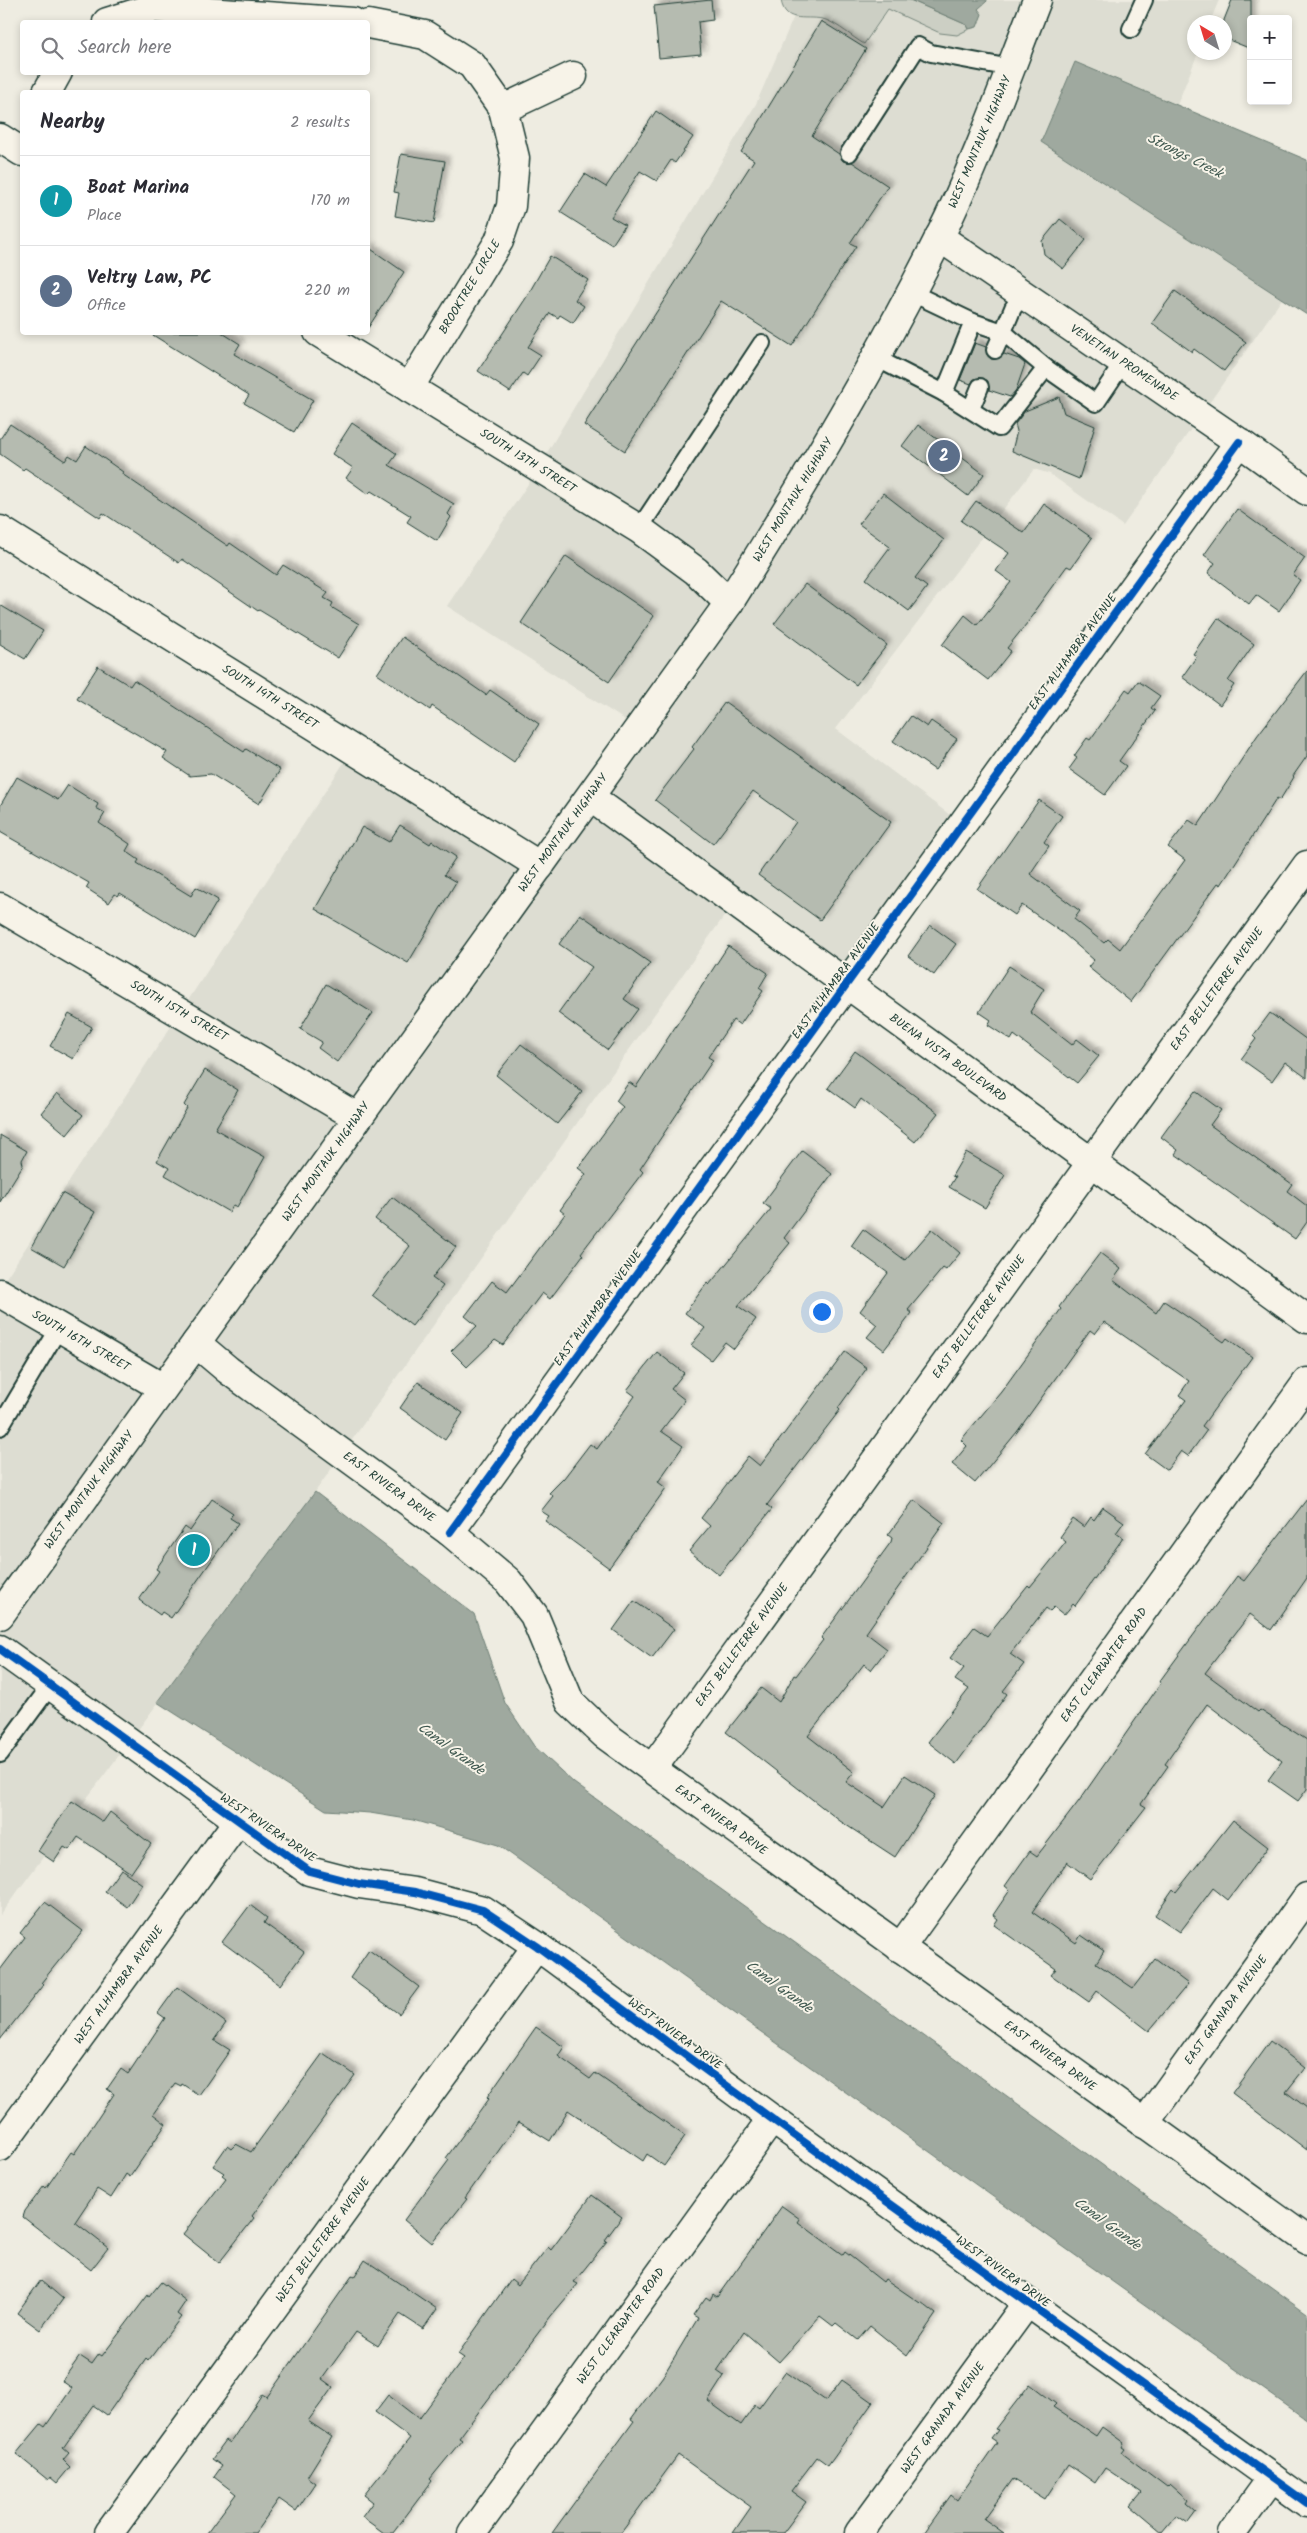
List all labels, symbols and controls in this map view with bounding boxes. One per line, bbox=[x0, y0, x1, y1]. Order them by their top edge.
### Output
north arrow bbox=[1187, 15, 1232, 60]
map controls bbox=[1247, 15, 1292, 105]
button: + bbox=[1247, 15, 1292, 60]
search box bbox=[20, 20, 370, 75]
text: Search here bbox=[78, 33, 172, 63]
icon: search bbox=[38, 34, 66, 62]
button: − bbox=[1247, 60, 1292, 105]
street label: WEST MONTAUK HIGHWAY bbox=[943, 72, 1017, 211]
text: Nearby bbox=[40, 106, 105, 139]
text: 2 results bbox=[290, 110, 350, 135]
water label: Strongs Creek bbox=[1144, 128, 1229, 185]
text: Boat Marina bbox=[87, 173, 189, 203]
text: 1 bbox=[54, 188, 58, 213]
text: 170 m bbox=[310, 188, 350, 213]
text: Place bbox=[87, 203, 121, 228]
street label: BROOKTREE CIRCLE bbox=[434, 235, 506, 338]
text: Veltry Law, PC bbox=[87, 263, 212, 293]
text: 2 bbox=[51, 278, 61, 303]
text: 220 m bbox=[304, 278, 350, 303]
text: Office bbox=[87, 293, 126, 318]
street label: VENETIAN PROMENADE bbox=[1066, 320, 1183, 407]
street label: SOUTH 13TH STREET bbox=[476, 424, 581, 499]
street label: WEST MONTAUK HIGHWAY bbox=[748, 433, 838, 566]
pin: 2 bbox=[928, 437, 960, 475]
street label: EAST ALHAMBRA AVENUE bbox=[1024, 589, 1123, 714]
street label: SOUTH 14TH STREET bbox=[218, 660, 323, 735]
street label: WEST MONTAUK HIGHWAY bbox=[513, 769, 613, 896]
street label: EAST ALHAMBRA AVENUE bbox=[787, 918, 886, 1043]
street label: EAST BELLETERRE AVENUE bbox=[1166, 922, 1269, 1055]
street label: SOUTH 15TH STREET bbox=[127, 975, 233, 1047]
street label: BUENA VISTA BOULEVARD bbox=[885, 1009, 1011, 1107]
street label: WEST MONTAUK HIGHWAY bbox=[277, 1097, 375, 1226]
street label: EAST ALHAMBRA AVENUE bbox=[549, 1245, 648, 1370]
street label: EAST BELLETERRE AVENUE bbox=[928, 1250, 1031, 1383]
your location bbox=[809, 1299, 835, 1325]
street label: SOUTH 16TH STREET bbox=[29, 1305, 135, 1378]
street label: WEST MONTAUK HIGHWAY bbox=[39, 1426, 139, 1553]
street label: EAST RIVIERA DRIVE bbox=[339, 1447, 440, 1528]
pin: 1 bbox=[178, 1531, 210, 1569]
street label: EAST BELLETERRE AVENUE bbox=[691, 1578, 794, 1711]
street label: EAST CLEARWATER ROAD bbox=[1056, 1603, 1152, 1727]
water label: Canal Grande bbox=[413, 1717, 491, 1782]
street label: EAST RIVIERA DRIVE bbox=[671, 1780, 772, 1861]
street label: WEST RIVIERA DRIVE bbox=[216, 1789, 321, 1868]
street label: WEST ALHAMBRA AVENUE bbox=[69, 1921, 169, 2048]
street label: EAST GRANADA AVENUE bbox=[1180, 1950, 1273, 2069]
water label: Canal Grande bbox=[741, 1955, 819, 2020]
street label: WEST RIVIERA DRIVE bbox=[624, 1993, 727, 2075]
street label: EAST RIVIERA DRIVE bbox=[1000, 2016, 1101, 2097]
street label: WEST BELLETERRE AVENUE bbox=[271, 2173, 376, 2307]
water label: Canal Grande bbox=[1069, 2192, 1147, 2257]
street label: WEST RIVIERA DRIVE bbox=[952, 2231, 1055, 2313]
street label: WEST CLEARWATER ROAD bbox=[572, 2263, 670, 2388]
street label: WEST GRANADA AVENUE bbox=[896, 2357, 991, 2478]

